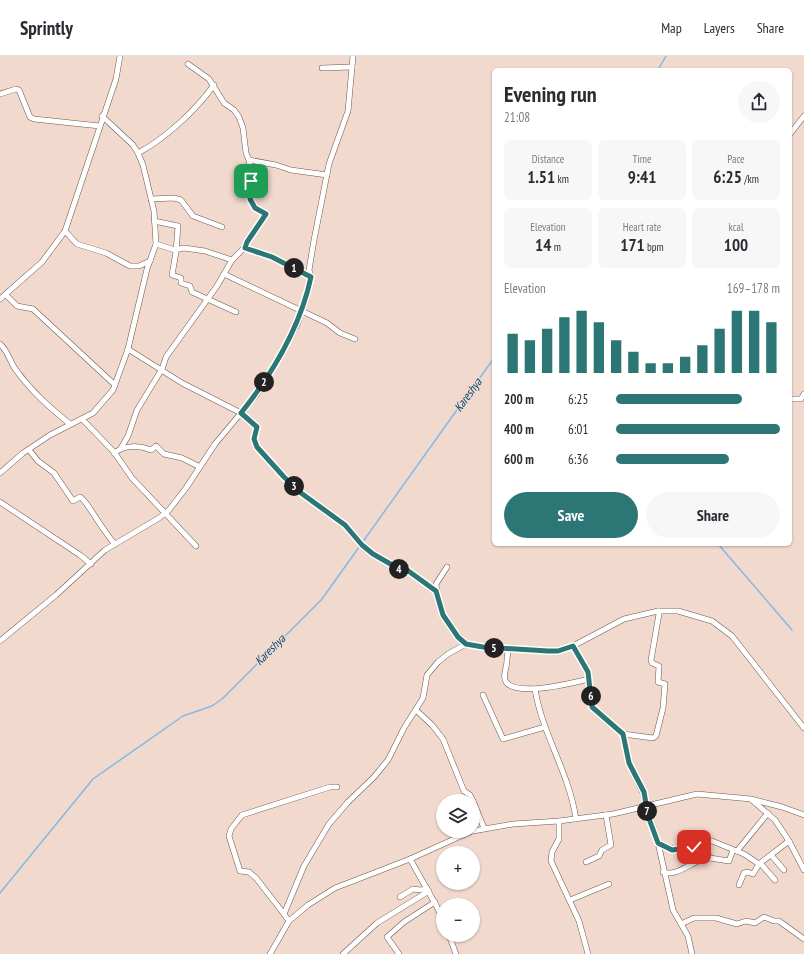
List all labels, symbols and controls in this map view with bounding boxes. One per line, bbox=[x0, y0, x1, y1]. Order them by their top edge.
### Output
text: Sprintly bbox=[20, 16, 73, 40]
text: Map bbox=[661, 19, 682, 37]
text: Layers bbox=[704, 19, 735, 37]
text: Share bbox=[757, 19, 784, 37]
text: Evening run bbox=[504, 80, 597, 108]
button: share bbox=[738, 81, 780, 123]
text: 21:08 bbox=[504, 109, 530, 126]
text: Distance bbox=[532, 152, 564, 166]
text: Time bbox=[632, 152, 652, 166]
text: Pace bbox=[727, 152, 745, 166]
pin bbox=[234, 164, 268, 198]
text: 1.51 bbox=[527, 166, 555, 188]
text: 9:41 bbox=[628, 166, 656, 188]
text: 6:25 bbox=[713, 166, 742, 188]
icon: arrive bbox=[240, 170, 262, 192]
text: km bbox=[555, 172, 569, 186]
text: /km bbox=[742, 172, 759, 186]
text: Elevation bbox=[530, 220, 566, 234]
text: Heart rate bbox=[623, 220, 661, 234]
text: kcal bbox=[728, 220, 744, 234]
text: 14 bbox=[535, 234, 551, 256]
text: 171 bbox=[620, 234, 645, 256]
text: 100 bbox=[724, 234, 748, 256]
text: m bbox=[551, 240, 561, 254]
text: bpm bbox=[645, 240, 664, 254]
pin: 1 bbox=[284, 258, 304, 278]
text: 1 bbox=[291, 261, 297, 275]
text: Elevation bbox=[504, 280, 546, 297]
text: 169–178 m bbox=[727, 280, 780, 297]
pin: 2 bbox=[254, 372, 274, 392]
water label: Kareshya bbox=[451, 374, 485, 414]
text: 2 bbox=[261, 375, 267, 389]
text: 200 m bbox=[504, 391, 534, 408]
text: 6:25 bbox=[568, 391, 588, 408]
text: 400 m bbox=[504, 421, 534, 438]
text: 6:01 bbox=[568, 421, 588, 438]
text: 600 m bbox=[504, 451, 534, 468]
text: 6:36 bbox=[568, 451, 588, 468]
pin: 3 bbox=[284, 476, 304, 496]
text: 3 bbox=[291, 479, 297, 493]
button: Save bbox=[504, 492, 638, 538]
button: Share bbox=[646, 492, 780, 538]
pin: 4 bbox=[389, 559, 409, 579]
text: 4 bbox=[396, 562, 402, 576]
water label: Kareshya bbox=[251, 630, 289, 668]
pin: 5 bbox=[484, 638, 504, 658]
text: 5 bbox=[491, 641, 497, 655]
pin: 6 bbox=[581, 686, 601, 706]
text: 6 bbox=[588, 689, 594, 703]
map controls bbox=[436, 794, 480, 942]
button: layers bbox=[436, 794, 480, 838]
pin: 7 bbox=[637, 801, 657, 821]
text: 7 bbox=[644, 804, 650, 818]
pin bbox=[677, 830, 711, 864]
icon: check bbox=[683, 836, 705, 858]
button: + bbox=[436, 846, 480, 890]
button: − bbox=[436, 898, 480, 942]

